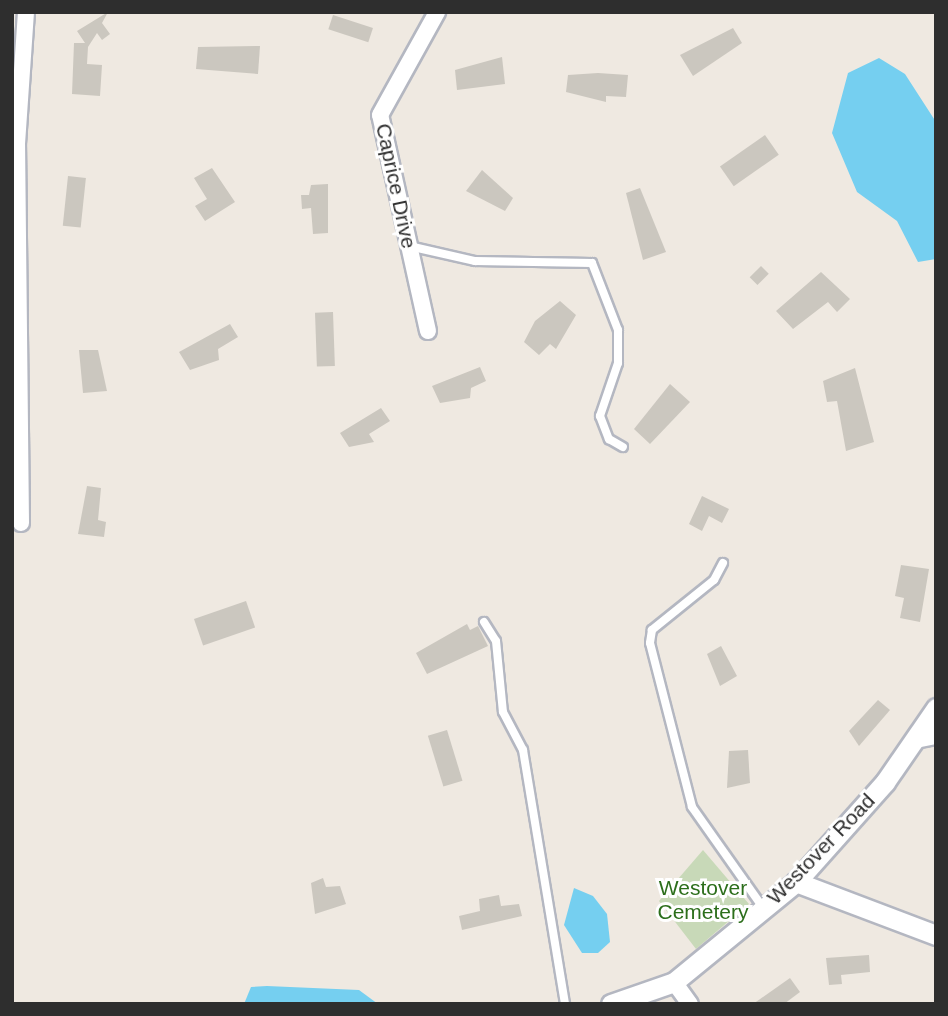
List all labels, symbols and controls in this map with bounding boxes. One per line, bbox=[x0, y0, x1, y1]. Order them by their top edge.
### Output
street label: Caprice Drive bbox=[370, 121, 422, 251]
street label: Westover Road bbox=[762, 788, 880, 910]
park label: Westover Cemetery bbox=[657, 875, 749, 925]

